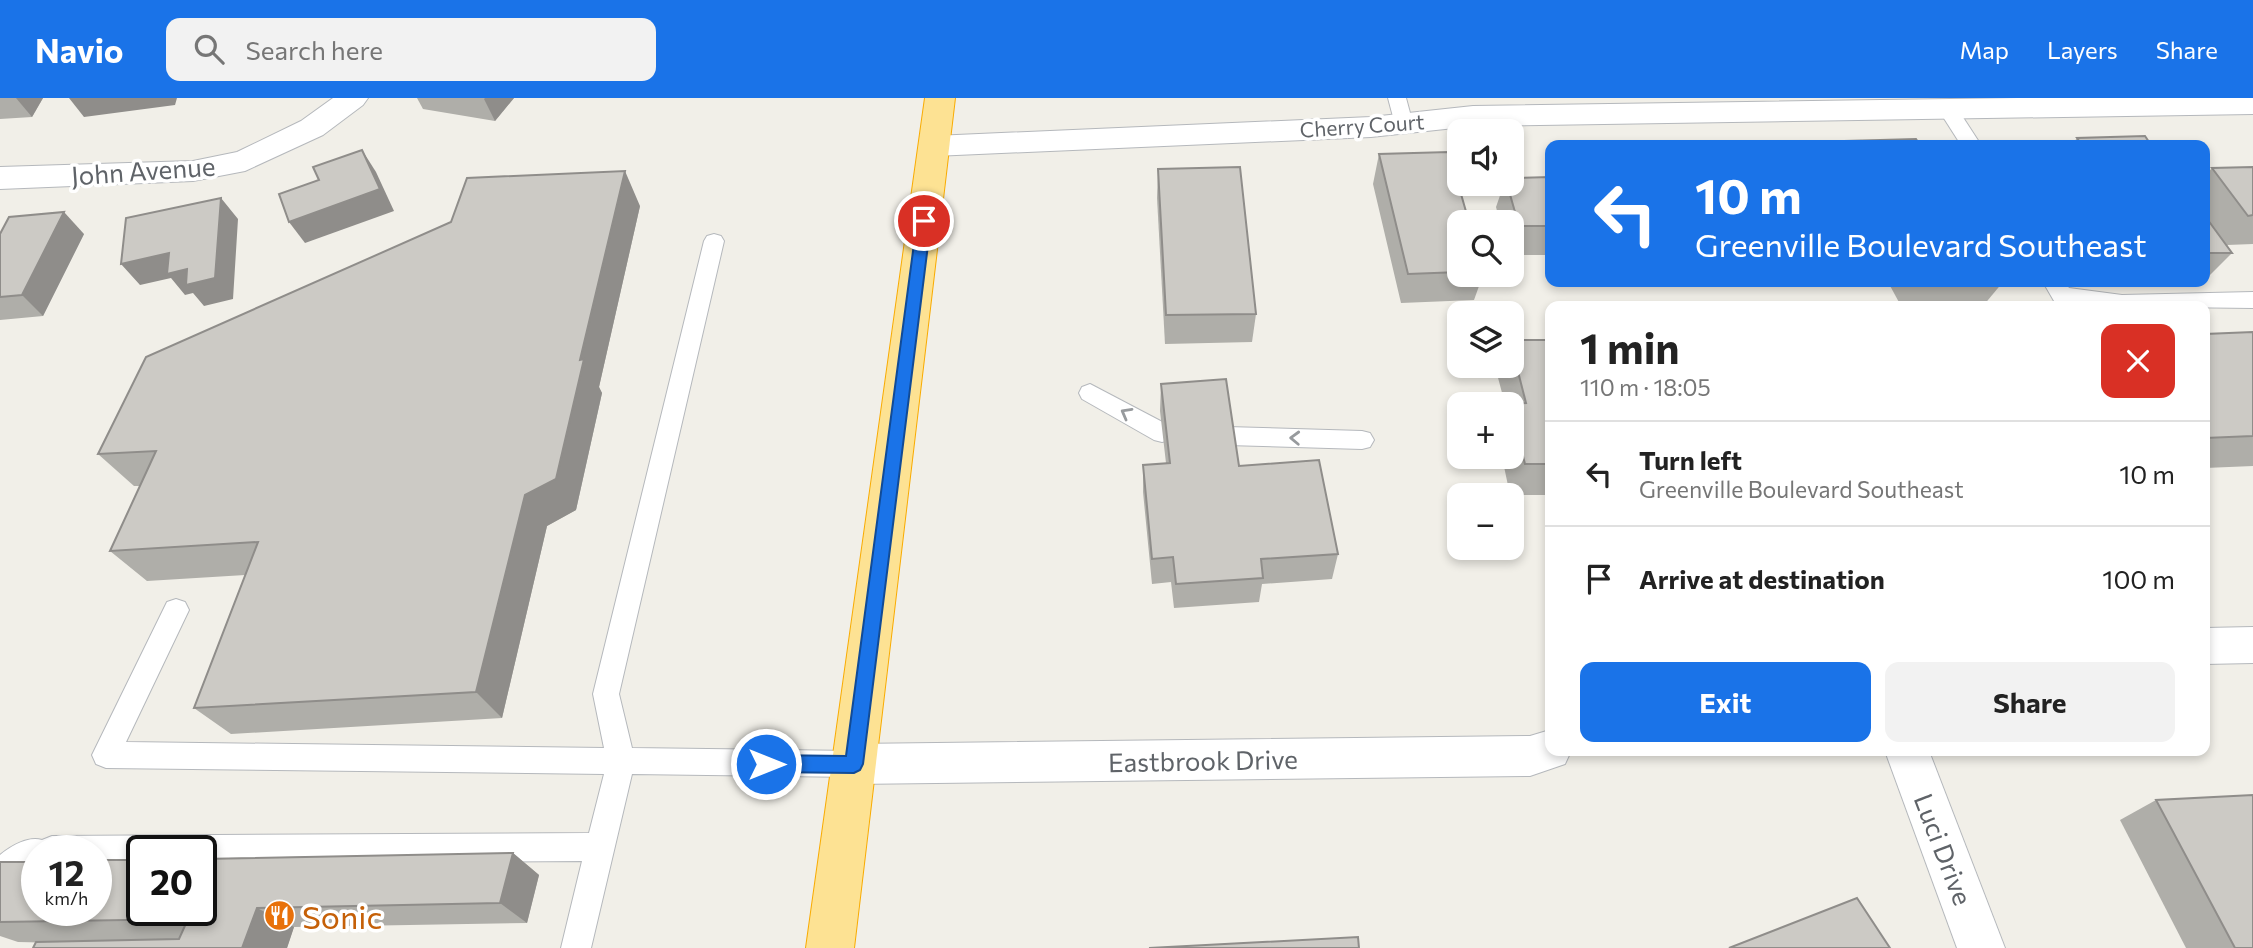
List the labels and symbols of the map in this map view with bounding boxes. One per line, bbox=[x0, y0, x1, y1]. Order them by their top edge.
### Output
street label: Cherry Court bbox=[1299, 108, 1425, 142]
street label: John Avenue bbox=[70, 149, 216, 191]
pin bbox=[894, 191, 954, 251]
one-way arrow bbox=[1121, 408, 1133, 421]
one-way arrow bbox=[1289, 430, 1299, 446]
position arrow bbox=[729, 727, 803, 801]
street label: Eastbrook Drive bbox=[1108, 743, 1298, 777]
street label: Luci Drive bbox=[1909, 789, 1979, 909]
speed limit sign: 20 bbox=[126, 835, 217, 926]
place label: Sonic bbox=[302, 896, 382, 936]
restaurant icon: Sonic bbox=[262, 899, 296, 933]

